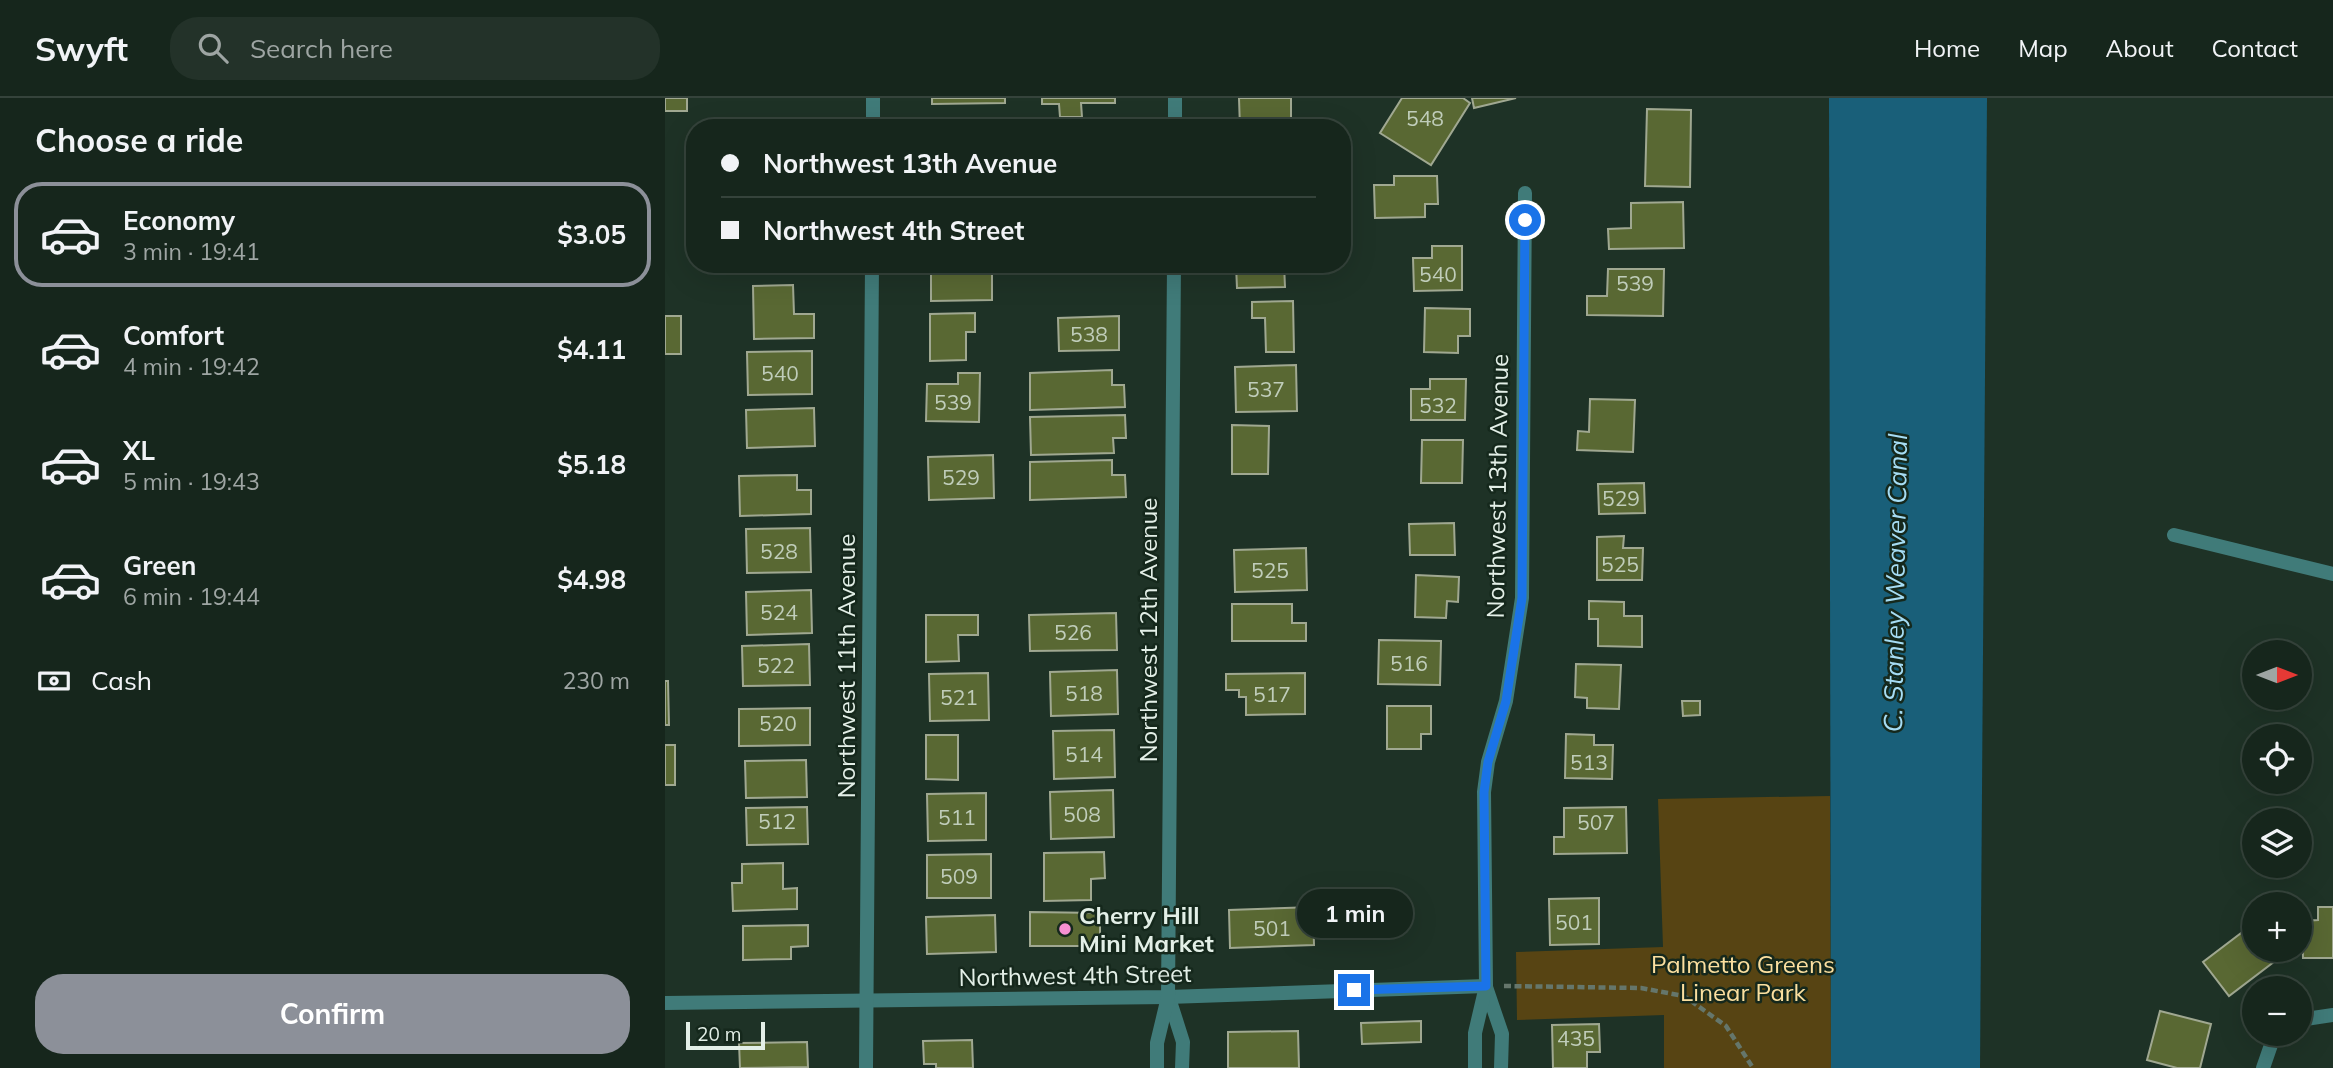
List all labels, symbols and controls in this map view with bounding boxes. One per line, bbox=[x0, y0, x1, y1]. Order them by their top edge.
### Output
search box bbox=[170, 17, 660, 80]
text: Swyft bbox=[35, 28, 128, 69]
icon: search bbox=[194, 29, 232, 67]
text: Search here bbox=[250, 32, 393, 65]
text: Home bbox=[1914, 33, 1980, 63]
text: Map bbox=[2018, 33, 2068, 63]
text: About bbox=[2106, 33, 2174, 63]
text: Contact bbox=[2212, 33, 2298, 63]
house number: 548 bbox=[1406, 105, 1444, 131]
text: Choose a ride bbox=[35, 120, 243, 160]
text: Northwest 13th Avenue bbox=[763, 147, 1057, 180]
icon: car bbox=[39, 203, 102, 266]
text: Economy bbox=[123, 204, 235, 237]
route start bbox=[1509, 204, 1541, 236]
text: Northwest 4th Street bbox=[763, 214, 1024, 247]
text: $3.05 bbox=[557, 218, 626, 251]
text: 3 min · 19:41 bbox=[123, 237, 260, 266]
house number: 540 bbox=[1419, 261, 1457, 287]
house number: 539 bbox=[1616, 270, 1654, 296]
icon: car bbox=[39, 318, 102, 381]
text: Comfort bbox=[123, 319, 224, 352]
house number: 538 bbox=[1070, 321, 1108, 347]
text: $4.11 bbox=[557, 333, 626, 366]
text: 4 min · 19:42 bbox=[123, 352, 260, 381]
street label: Northwest 13th Avenue bbox=[1480, 353, 1514, 619]
house number: 540 bbox=[761, 360, 799, 386]
house number: 537 bbox=[1247, 376, 1285, 402]
house number: 539 bbox=[934, 389, 972, 415]
house number: 532 bbox=[1419, 392, 1457, 418]
icon: car bbox=[39, 433, 102, 496]
water label: C. Stanley Weaver Canal bbox=[1876, 433, 1914, 733]
text: XL bbox=[123, 434, 155, 467]
text: $5.18 bbox=[557, 448, 626, 481]
house number: 529 bbox=[942, 464, 980, 490]
text: 5 min · 19:43 bbox=[123, 467, 260, 496]
house number: 529 bbox=[1602, 485, 1640, 511]
street label: Northwest 12th Avenue bbox=[1133, 498, 1163, 762]
street label: Northwest 11th Avenue bbox=[831, 534, 861, 798]
house number: 528 bbox=[760, 538, 798, 564]
icon: car bbox=[39, 548, 102, 611]
text: Green bbox=[123, 549, 196, 582]
house number: 525 bbox=[1601, 551, 1639, 577]
house number: 525 bbox=[1251, 557, 1289, 583]
text: $4.98 bbox=[557, 563, 626, 596]
text: 6 min · 19:44 bbox=[123, 582, 260, 611]
house number: 524 bbox=[760, 599, 798, 625]
house number: 526 bbox=[1054, 619, 1092, 645]
north arrow bbox=[2242, 640, 2312, 710]
map controls bbox=[2242, 640, 2312, 1046]
house number: 516 bbox=[1390, 650, 1428, 676]
house number: 522 bbox=[757, 652, 795, 678]
icon: cash bbox=[35, 662, 73, 700]
text: Cash bbox=[91, 664, 152, 697]
text: 230 m bbox=[562, 666, 630, 695]
house number: 518 bbox=[1065, 680, 1103, 706]
house number: 517 bbox=[1253, 681, 1291, 707]
house number: 521 bbox=[940, 684, 978, 710]
house number: 520 bbox=[759, 710, 797, 736]
button: locate bbox=[2242, 724, 2312, 794]
house number: 514 bbox=[1065, 741, 1103, 767]
house number: 513 bbox=[1570, 749, 1608, 775]
house number: 508 bbox=[1063, 801, 1101, 827]
house number: 511 bbox=[938, 804, 976, 830]
house number: 512 bbox=[758, 808, 796, 834]
button: layers bbox=[2242, 808, 2312, 878]
house number: 507 bbox=[1577, 809, 1615, 835]
house number: 509 bbox=[940, 863, 978, 889]
callout: 1 min bbox=[1296, 888, 1412, 938]
button: + bbox=[2242, 892, 2312, 962]
text: 1 min bbox=[1325, 899, 1385, 928]
place label: Cherry Hill Mini Market bbox=[1079, 900, 1214, 958]
house number: 501 bbox=[1555, 909, 1593, 935]
house number: 501 bbox=[1253, 915, 1291, 941]
marker: Cherry Hill Mini Market bbox=[1057, 921, 1073, 937]
park label: Palmetto Greens Linear Park bbox=[1651, 949, 1835, 1007]
street label: Northwest 4th Street bbox=[958, 958, 1192, 992]
button: Confirm bbox=[35, 974, 630, 1054]
route end bbox=[1338, 974, 1370, 1006]
button: − bbox=[2242, 976, 2312, 1046]
scale bar bbox=[686, 1019, 765, 1051]
text: 20 m bbox=[697, 1022, 741, 1046]
house number: 435 bbox=[1557, 1025, 1595, 1051]

